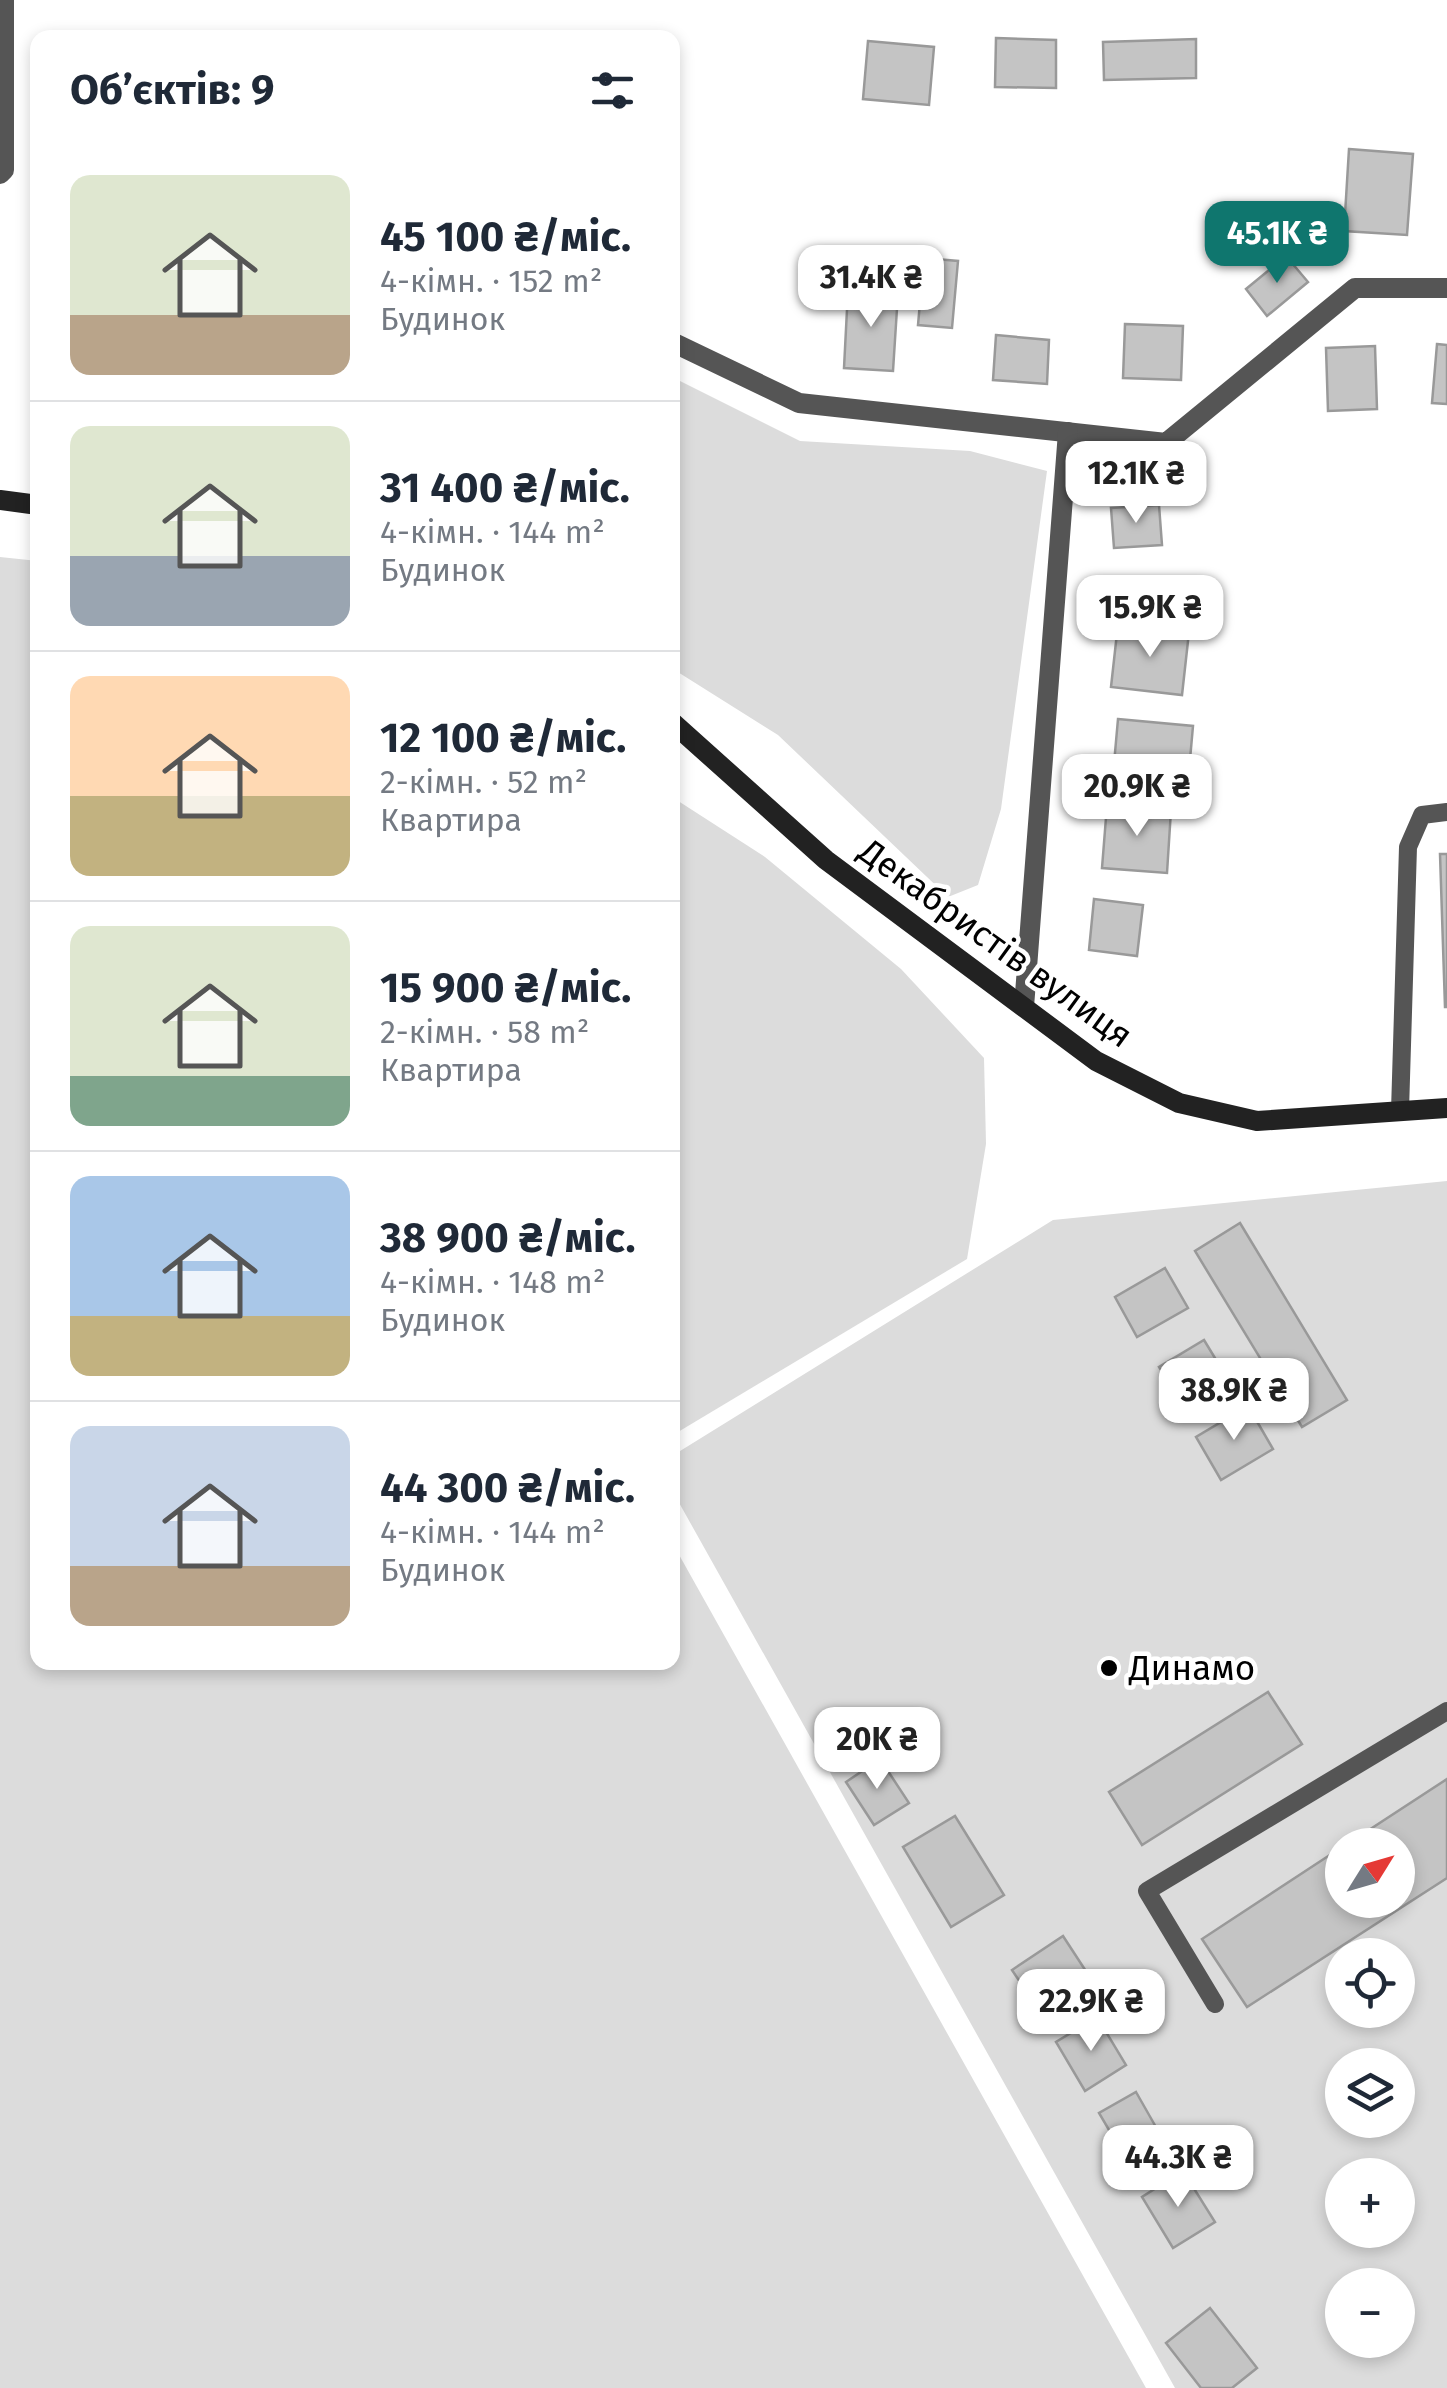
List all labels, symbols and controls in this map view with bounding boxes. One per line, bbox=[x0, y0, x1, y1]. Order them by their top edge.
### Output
icon: filters bbox=[585, 63, 640, 118]
text: Об’єктів: 9 bbox=[70, 65, 275, 115]
pin: 45.1K ₴ bbox=[1185, 201, 1369, 286]
text: 45 100 ₴/міс. bbox=[380, 212, 631, 262]
text: 45.1K ₴ bbox=[1227, 214, 1327, 252]
icon: home bbox=[150, 215, 270, 335]
pin: 31.4K ₴ bbox=[779, 245, 963, 330]
text: 31.4K ₴ bbox=[820, 258, 922, 296]
text: 4-кімн. · 152 m² bbox=[380, 262, 602, 300]
text: Будинок bbox=[380, 300, 505, 338]
pin: 12.1K ₴ bbox=[1044, 441, 1228, 526]
text: 12.1K ₴ bbox=[1088, 454, 1184, 492]
text: 31 400 ₴/міс. bbox=[380, 463, 630, 513]
icon: home bbox=[150, 466, 270, 586]
text: 4-кімн. · 144 m² bbox=[380, 513, 605, 551]
text: Будинок bbox=[380, 551, 505, 589]
pin: 15.9K ₴ bbox=[1058, 575, 1242, 660]
text: 15.9K ₴ bbox=[1098, 588, 1202, 626]
text: 12 100 ₴/міс. bbox=[380, 713, 626, 763]
icon: home bbox=[150, 716, 270, 836]
pin: 20.9K ₴ bbox=[1045, 754, 1229, 839]
text: 2-кімн. · 52 m² bbox=[380, 763, 587, 801]
text: 20.9K ₴ bbox=[1084, 767, 1190, 805]
text: Квартира bbox=[380, 801, 522, 839]
street label: Декабристів вулиця bbox=[850, 829, 1141, 1056]
text: 15 900 ₴/міс. bbox=[380, 963, 631, 1013]
icon: home bbox=[150, 966, 270, 1086]
text: 2-кімн. · 58 m² bbox=[380, 1013, 589, 1051]
text: Квартира bbox=[380, 1051, 522, 1089]
text: 38 900 ₴/міс. bbox=[380, 1213, 636, 1263]
icon: home bbox=[150, 1216, 270, 1336]
text: 4-кімн. · 148 m² bbox=[380, 1263, 605, 1301]
text: Будинок bbox=[380, 1301, 505, 1339]
pin: 38.9K ₴ bbox=[1142, 1358, 1326, 1443]
text: 38.9K ₴ bbox=[1181, 1371, 1287, 1409]
text: 44 300 ₴/міс. bbox=[380, 1463, 635, 1513]
icon: home bbox=[150, 1466, 270, 1586]
text: 4-кімн. · 144 m² bbox=[380, 1513, 605, 1551]
text: Будинок bbox=[380, 1551, 505, 1589]
place label: Динамо bbox=[1128, 1647, 1255, 1689]
marker: Динамо bbox=[1098, 1657, 1120, 1679]
pin: 20K ₴ bbox=[807, 1707, 947, 1792]
text: 20K ₴ bbox=[836, 1720, 918, 1758]
north arrow bbox=[1325, 1828, 1415, 1918]
map controls bbox=[1325, 1828, 1415, 2358]
button: locate bbox=[1325, 1938, 1415, 2028]
pin: 22.9K ₴ bbox=[999, 1969, 1183, 2054]
text: 22.9K ₴ bbox=[1039, 1982, 1143, 2020]
button: layers bbox=[1325, 2048, 1415, 2138]
pin: 44.3K ₴ bbox=[1086, 2125, 1270, 2210]
text: 44.3K ₴ bbox=[1124, 2138, 1232, 2176]
button: + bbox=[1325, 2158, 1415, 2248]
button: − bbox=[1325, 2268, 1415, 2358]

